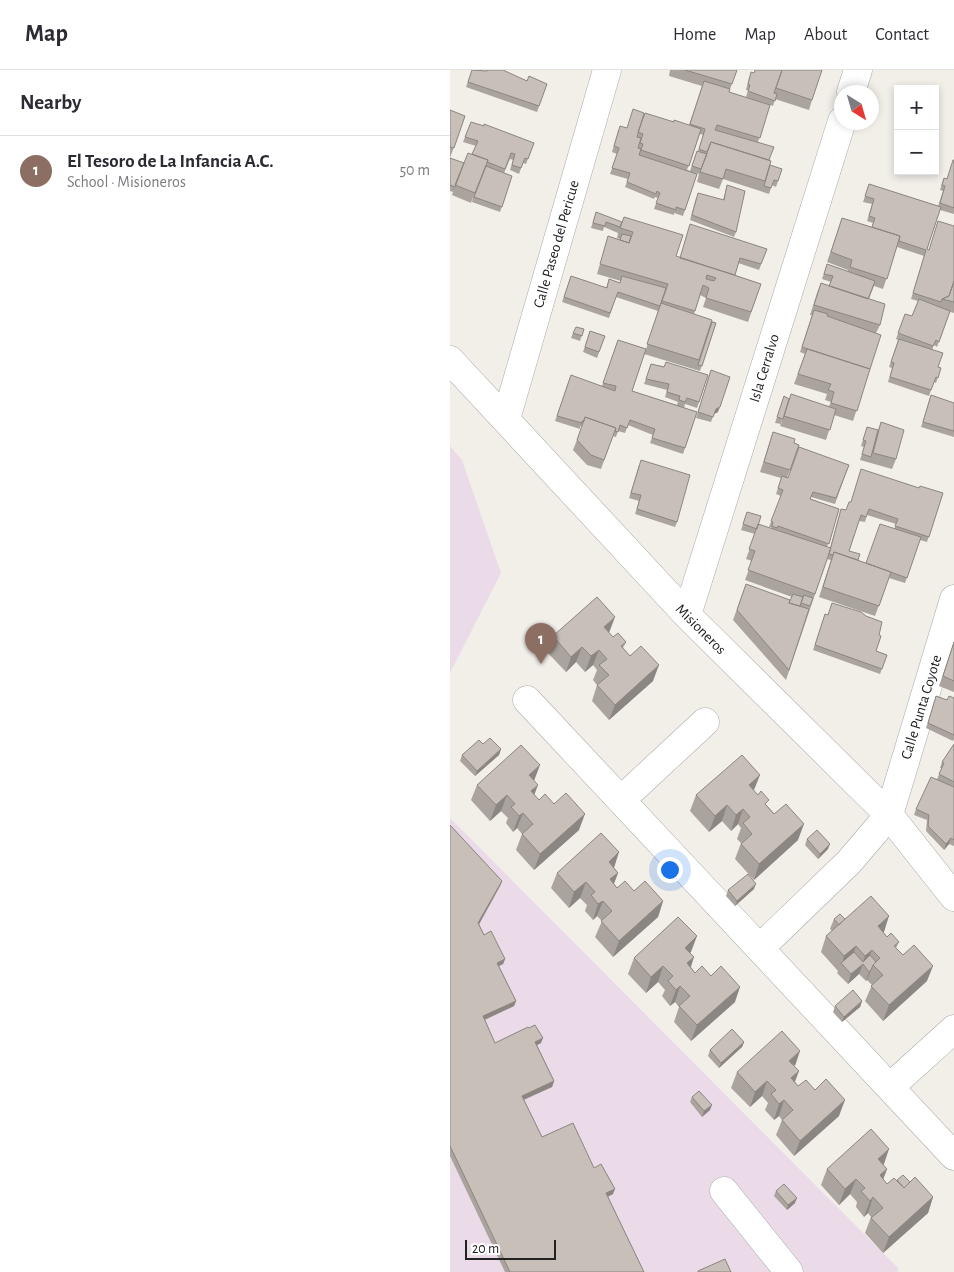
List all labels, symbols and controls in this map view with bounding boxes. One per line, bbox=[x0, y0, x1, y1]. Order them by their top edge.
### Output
text: Map bbox=[25, 22, 68, 46]
text: Home bbox=[673, 26, 716, 44]
text: Map bbox=[744, 26, 776, 44]
text: About bbox=[804, 26, 847, 44]
text: Contact bbox=[875, 26, 929, 44]
north arrow bbox=[834, 85, 879, 130]
map controls bbox=[894, 85, 939, 175]
button: + bbox=[894, 85, 939, 130]
text: Nearby bbox=[20, 92, 81, 113]
button: − bbox=[894, 130, 939, 175]
text: El Tesoro de La Infancia A.C. bbox=[67, 152, 274, 171]
text: 1 bbox=[33, 162, 39, 178]
text: 50 m bbox=[399, 162, 430, 178]
text: School · Misioneros bbox=[67, 174, 186, 190]
street label: Calle Paseo del Pericue bbox=[531, 179, 582, 310]
street label: Isla Cerralvo bbox=[747, 332, 782, 404]
street label: Misioneros bbox=[673, 601, 729, 657]
pin: 1 bbox=[525, 623, 557, 664]
street label: Calle Punta Coyote bbox=[898, 653, 944, 761]
your location bbox=[657, 857, 683, 883]
scale bar bbox=[465, 1237, 556, 1260]
text: 20 m bbox=[472, 1242, 499, 1256]

